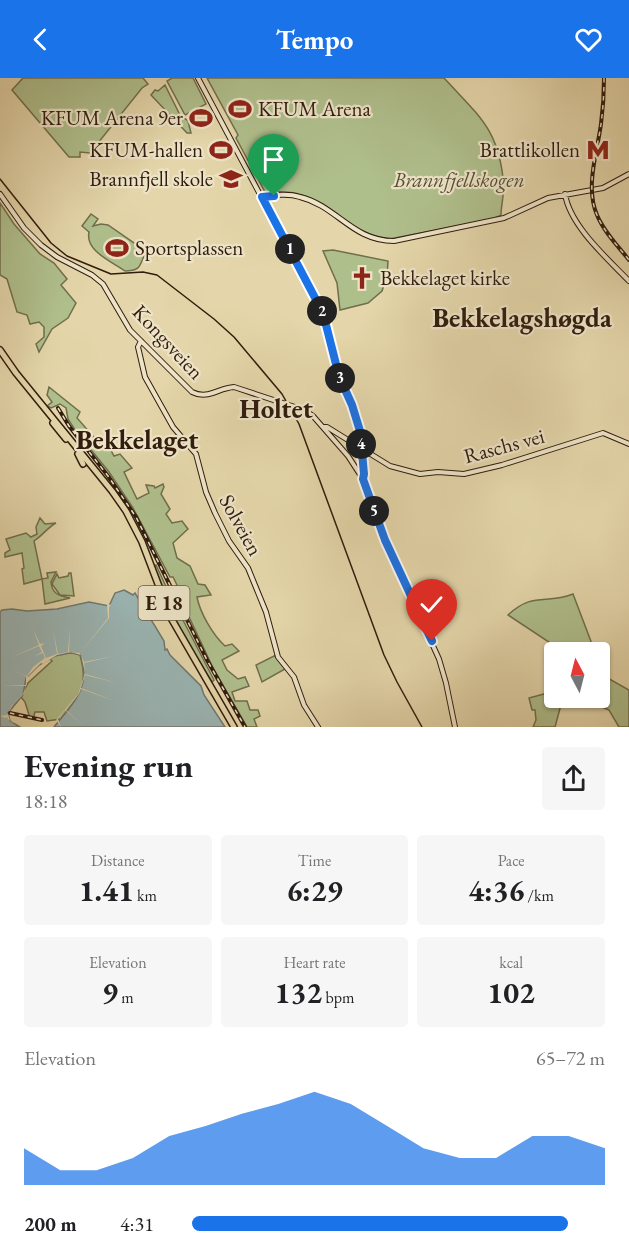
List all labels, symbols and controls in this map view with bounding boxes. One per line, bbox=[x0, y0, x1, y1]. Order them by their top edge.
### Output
text: Tempo bbox=[276, 22, 353, 57]
icon: back bbox=[24, 23, 57, 56]
icon: heart bbox=[572, 23, 605, 56]
place label: KFUM Arena bbox=[258, 95, 371, 122]
sports icon: KFUM Arena bbox=[227, 96, 253, 122]
place label: KFUM Arena 9er bbox=[41, 104, 183, 131]
sports icon: KFUM Arena 9er bbox=[188, 105, 214, 131]
pin bbox=[248, 134, 299, 196]
place label: KFUM-hallen bbox=[89, 136, 203, 163]
place label: Brattlikollen bbox=[480, 136, 580, 163]
sports icon: KFUM-hallen bbox=[208, 137, 234, 163]
metro station icon: Brattlikollen bbox=[585, 137, 611, 163]
icon: arrive bbox=[257, 143, 290, 176]
place label: Brannfjell skole bbox=[89, 165, 213, 192]
school or university icon: Brannfjell skole bbox=[218, 166, 244, 192]
park label: Brannfjellskogen bbox=[392, 166, 525, 193]
place label: Sportsplassen bbox=[135, 234, 243, 261]
pin: 1 bbox=[275, 234, 305, 264]
sports icon: Sportsplassen bbox=[104, 235, 130, 261]
text: 1 bbox=[286, 238, 294, 259]
place label: Bekkelaget kirke bbox=[380, 264, 510, 291]
church icon: Bekkelaget kirke bbox=[349, 265, 375, 291]
pin: 2 bbox=[307, 296, 337, 326]
street label: Kongsveien bbox=[127, 298, 210, 385]
text: 2 bbox=[318, 300, 326, 321]
district label: Bekkelagshøgda bbox=[432, 300, 612, 335]
pin: 3 bbox=[325, 363, 355, 393]
text: 3 bbox=[336, 367, 344, 388]
district label: Holtet bbox=[239, 391, 313, 426]
district label: Bekkelaget bbox=[76, 422, 198, 457]
street label: Raschs vei bbox=[461, 422, 547, 469]
pin: 4 bbox=[346, 429, 376, 459]
text: 4 bbox=[357, 433, 365, 454]
street label: Solveien bbox=[214, 489, 269, 560]
pin: 5 bbox=[359, 496, 389, 526]
text: 5 bbox=[370, 500, 378, 521]
pin bbox=[406, 579, 457, 641]
road number: E 18 bbox=[138, 586, 190, 620]
icon: check bbox=[415, 588, 448, 621]
north arrow bbox=[544, 642, 610, 708]
map controls bbox=[544, 642, 610, 708]
text: Evening run bbox=[24, 744, 193, 787]
button: share bbox=[542, 747, 605, 810]
text: 18:18 bbox=[24, 788, 67, 814]
text: Distance bbox=[91, 850, 145, 871]
text: Time bbox=[298, 850, 331, 871]
text: Pace bbox=[498, 850, 525, 871]
text: 1.41 bbox=[79, 871, 134, 910]
text: 6:29 bbox=[286, 871, 343, 910]
text: 4:36 bbox=[468, 871, 524, 910]
text: km bbox=[134, 885, 157, 906]
text: /km bbox=[524, 885, 554, 906]
text: Elevation bbox=[89, 952, 147, 973]
text: Heart rate bbox=[283, 952, 346, 973]
text: kcal bbox=[499, 952, 523, 973]
text: 9 bbox=[102, 973, 118, 1012]
text: 132 bbox=[275, 973, 322, 1012]
text: 102 bbox=[487, 973, 535, 1012]
text: m bbox=[118, 987, 134, 1008]
text: bpm bbox=[322, 987, 354, 1008]
text: Elevation bbox=[24, 1045, 96, 1071]
text: 65–72 m bbox=[536, 1045, 605, 1071]
text: 200 m bbox=[24, 1211, 77, 1237]
text: 4:31 bbox=[120, 1211, 154, 1237]

